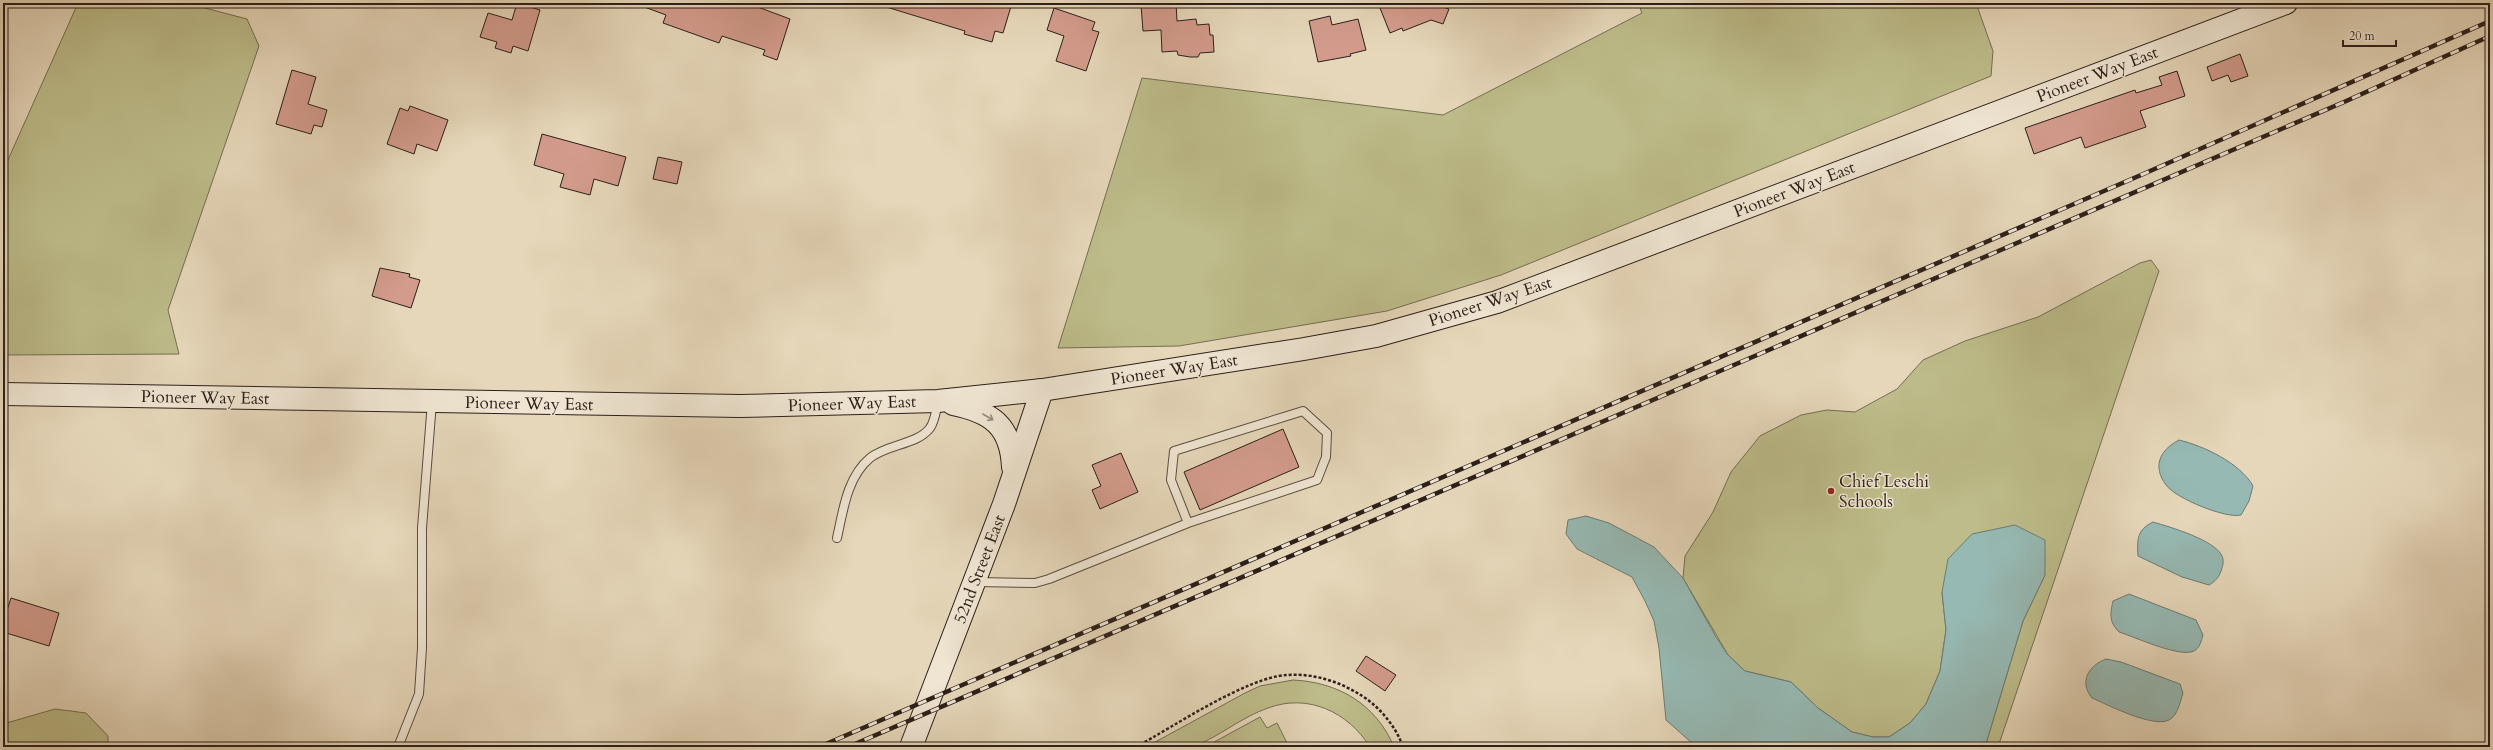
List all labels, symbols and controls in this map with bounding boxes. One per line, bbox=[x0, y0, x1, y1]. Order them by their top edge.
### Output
scale bar bbox=[2343, 22, 2396, 48]
text: 20 m bbox=[2349, 28, 2376, 44]
street label: Pioneer Way East bbox=[2033, 40, 2162, 108]
street label: Pioneer Way East bbox=[1730, 155, 1859, 223]
street label: Pioneer Way East bbox=[1426, 270, 1555, 332]
street label: Pioneer Way East bbox=[1109, 348, 1240, 391]
street label: Pioneer Way East bbox=[141, 385, 270, 410]
street label: Pioneer Way East bbox=[787, 390, 917, 417]
street label: Pioneer Way East bbox=[465, 391, 594, 416]
one-way arrow bbox=[982, 414, 994, 422]
place label: Chief Leschi Schools bbox=[1839, 470, 1929, 513]
marker: Chief Leschi Schools bbox=[1826, 486, 1836, 496]
street label: 52nd Street East bbox=[948, 511, 1011, 627]

